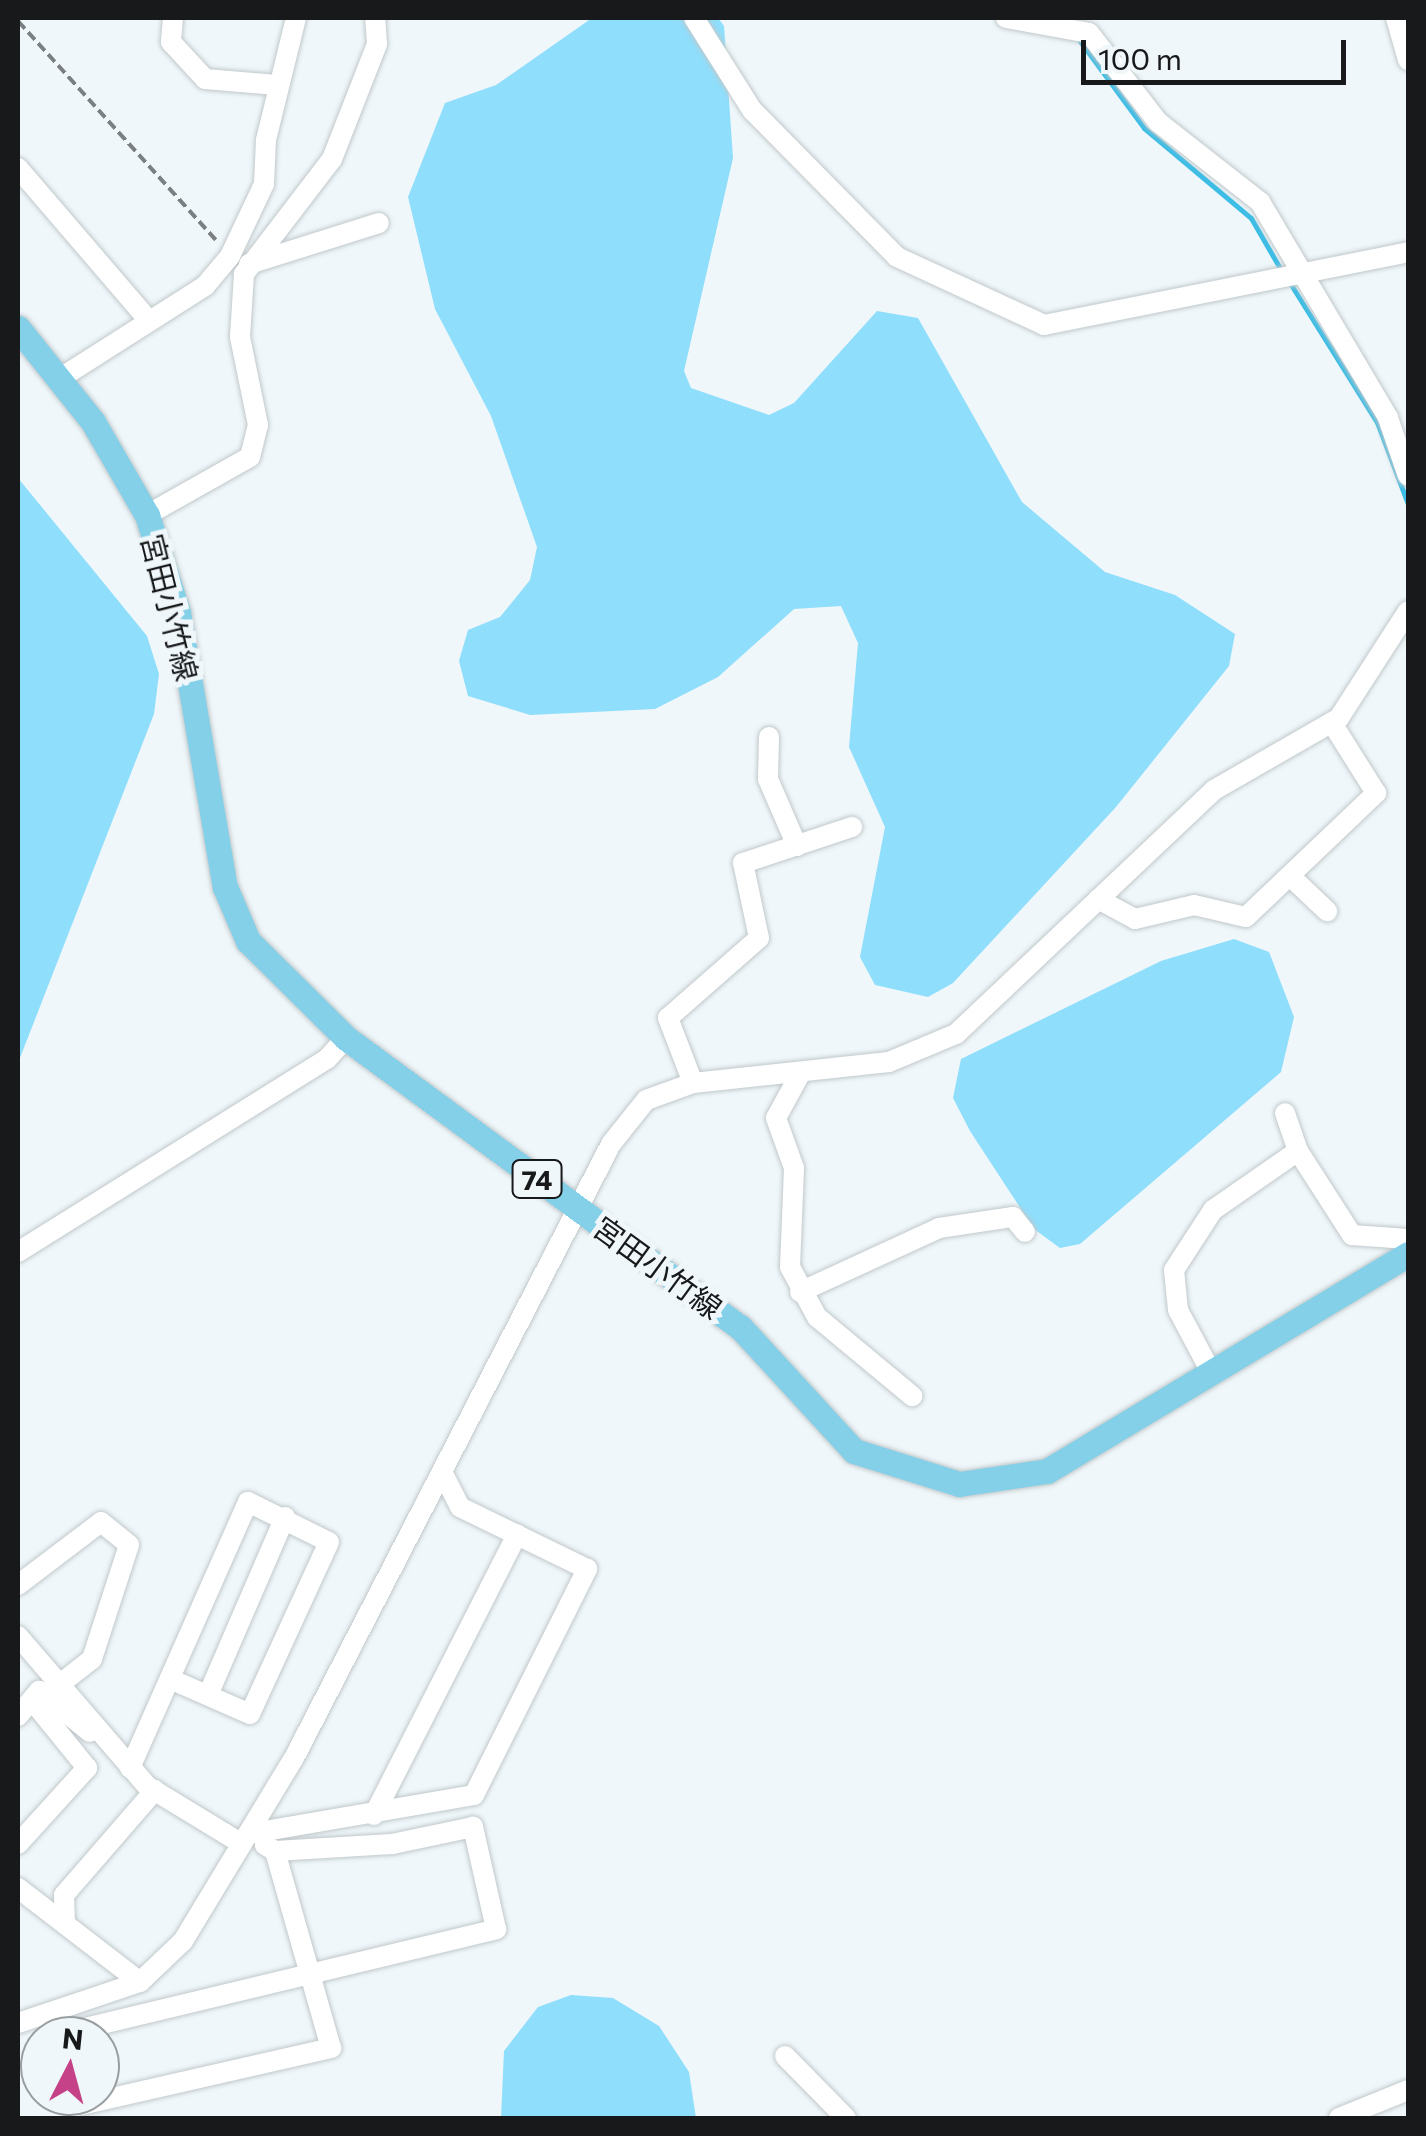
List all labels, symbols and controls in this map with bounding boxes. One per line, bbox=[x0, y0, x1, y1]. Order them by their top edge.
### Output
scale bar bbox=[1086, 20, 1351, 82]
text: 100 m bbox=[1098, 39, 1182, 76]
street label: 宮田小竹線 bbox=[134, 530, 206, 684]
road number: 74 bbox=[510, 1156, 564, 1202]
street label: 宮田小竹線 bbox=[587, 1208, 729, 1326]
north arrow bbox=[20, 2016, 120, 2116]
text: N bbox=[61, 2020, 85, 2056]

